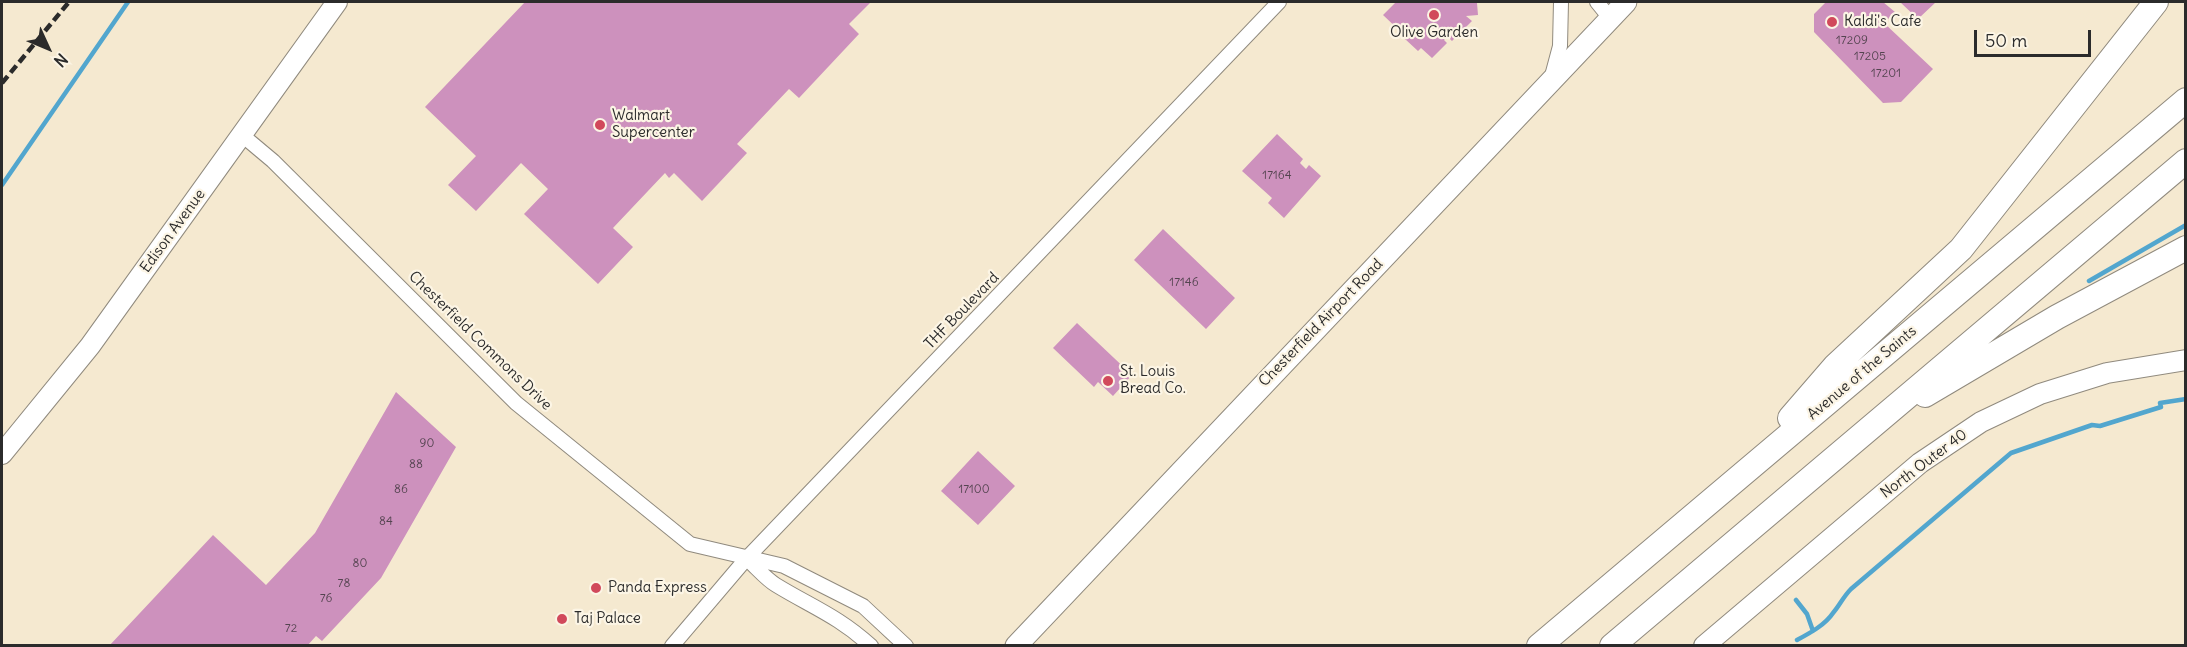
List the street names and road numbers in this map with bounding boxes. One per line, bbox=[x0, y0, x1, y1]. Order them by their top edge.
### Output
street label: Edison Avenue bbox=[137, 186, 209, 276]
street label: Chesterfield Airport Road bbox=[1255, 255, 1387, 391]
street label: Chesterfield Commons Drive bbox=[405, 268, 555, 414]
street label: THF Boulevard bbox=[921, 269, 1003, 353]
street label: Avenue of the Saints bbox=[1804, 322, 1920, 424]
street label: North Outer 40 bbox=[1877, 426, 1971, 502]

